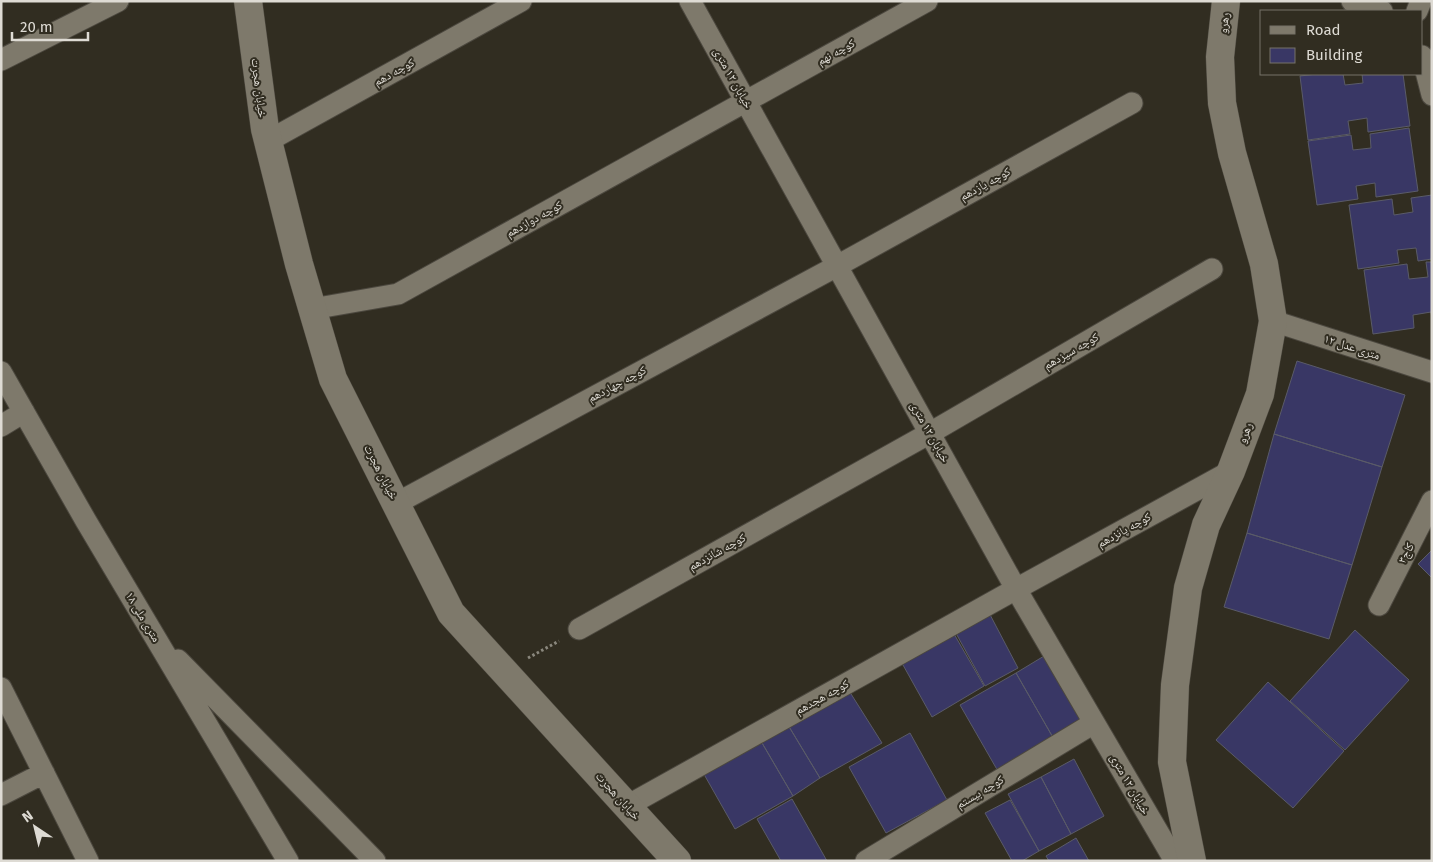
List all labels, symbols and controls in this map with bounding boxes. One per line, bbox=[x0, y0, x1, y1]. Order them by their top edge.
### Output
scale bar bbox=[12, 10, 89, 42]
legend bbox=[1260, 10, 1423, 75]
street label: رهرو bbox=[1216, 11, 1232, 34]
text: 20 m bbox=[20, 18, 53, 36]
text: Road bbox=[1306, 21, 1341, 39]
street label: کوچه نهم bbox=[815, 36, 858, 69]
street label: خیابان ۱۲ متری bbox=[710, 45, 756, 111]
text: Building bbox=[1306, 46, 1362, 64]
street label: کوچه دهم bbox=[371, 55, 417, 90]
street label: خیابان هجرت bbox=[248, 57, 270, 119]
street label: کوچه یازدهم bbox=[957, 164, 1013, 205]
street label: کوچه دوازدهم bbox=[503, 198, 565, 241]
street label: کوچه سیزدهم bbox=[1041, 330, 1102, 373]
street label: ۱۲ متری عدل bbox=[1322, 331, 1382, 363]
street label: کوچه چهاردهم bbox=[585, 363, 649, 406]
street label: خیابان ۱۲ متری bbox=[907, 399, 953, 465]
street label: رهرو bbox=[1235, 420, 1255, 445]
street label: خیابان هجرت bbox=[361, 442, 401, 502]
street label: کوچه پانزدهم bbox=[1095, 509, 1154, 551]
street label: کوچه شانزدهم bbox=[686, 531, 749, 574]
street label: کاج۳ bbox=[1395, 540, 1417, 566]
street label: ۱۸ متری ملی bbox=[123, 589, 163, 645]
street label: کوچه هجدهم bbox=[793, 677, 852, 718]
street label: خیابان ۱۲ متری bbox=[1107, 751, 1153, 817]
street label: خیابان هجرت bbox=[593, 769, 643, 823]
street label: کوچه بیستم bbox=[954, 772, 1007, 813]
north arrow bbox=[10, 802, 60, 852]
text: N bbox=[19, 807, 37, 826]

